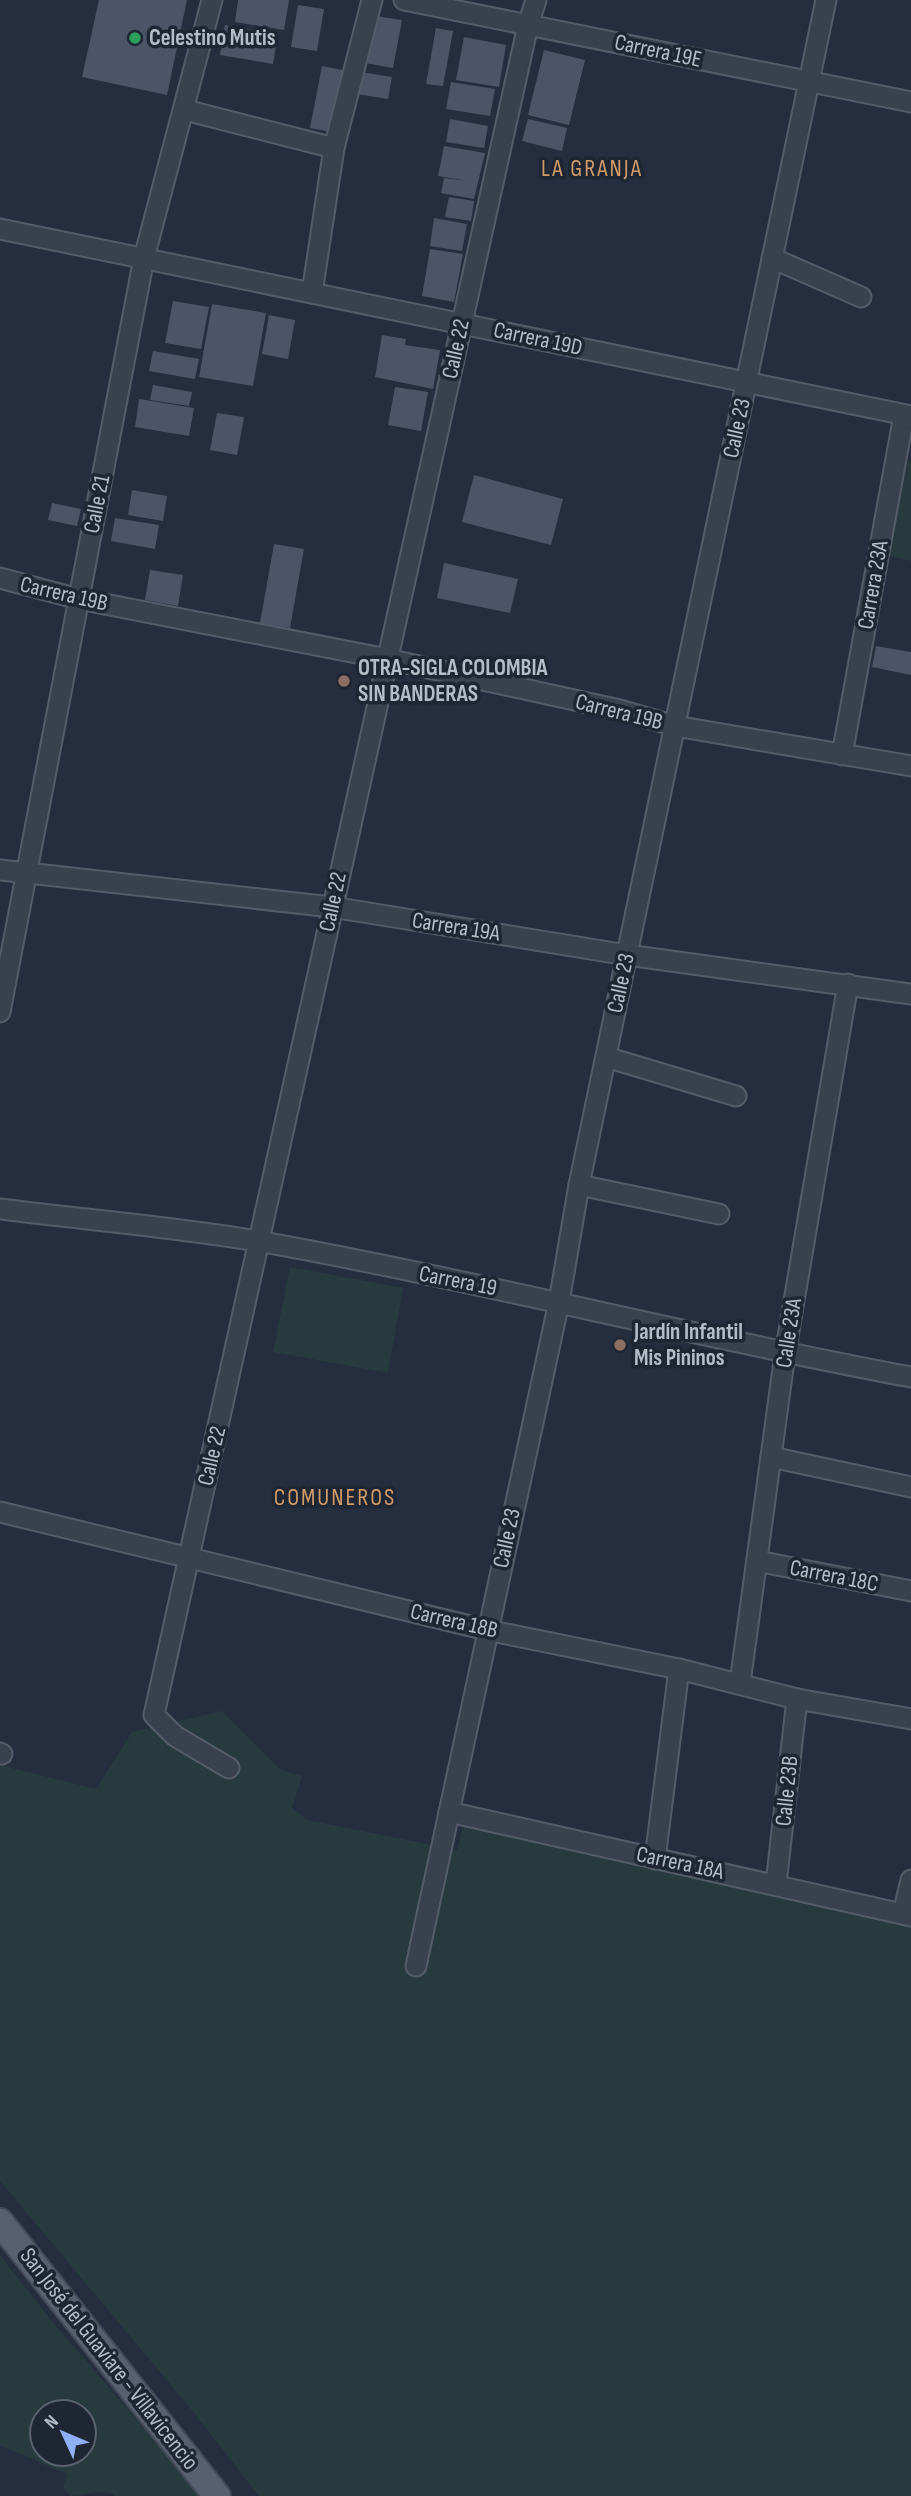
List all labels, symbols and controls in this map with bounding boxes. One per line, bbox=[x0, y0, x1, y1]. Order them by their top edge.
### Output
place label: Celestino Mutis bbox=[149, 24, 276, 52]
street label: Carrera 19E bbox=[612, 28, 704, 74]
marker: Celestino Mutis bbox=[127, 30, 143, 46]
district label: LA GRANJA bbox=[541, 154, 643, 183]
street label: Carrera 19D bbox=[491, 316, 585, 362]
street label: Calle 22 bbox=[436, 317, 476, 381]
street label: Calle 23 bbox=[717, 396, 757, 460]
street label: Calle 21 bbox=[78, 473, 116, 535]
street label: Carrera 23A bbox=[851, 538, 895, 631]
street label: Carrera 19B bbox=[18, 570, 110, 618]
place label: OTRA-SIGLA COLOMBIA SIN BANDERAS bbox=[358, 654, 549, 708]
marker: OTRA-SIGLA COLOMBIA SIN BANDERAS bbox=[336, 673, 352, 689]
street label: Carrera 19B bbox=[572, 688, 666, 736]
street label: Calle 22 bbox=[313, 870, 353, 934]
street label: Carrera 19A bbox=[410, 906, 502, 948]
street label: Calle 23 bbox=[601, 951, 641, 1015]
street label: Carrera 19 bbox=[417, 1260, 499, 1302]
street label: Calle 23A bbox=[770, 1296, 808, 1370]
place label: Jardín Infantil Mis Pininos bbox=[633, 1318, 743, 1372]
marker: Jardín Infantil Mis Pininos bbox=[612, 1337, 628, 1353]
street label: Calle 22 bbox=[192, 1424, 232, 1488]
district label: COMUNEROS bbox=[274, 1483, 396, 1512]
street label: Calle 23 bbox=[487, 1506, 527, 1570]
street label: Carrera 18C bbox=[787, 1554, 881, 1598]
street label: Carrera 18B bbox=[408, 1597, 500, 1645]
street label: Calle 23B bbox=[769, 1754, 805, 1828]
street label: Carrera 18A bbox=[634, 1840, 726, 1886]
street label: San José del Guaviare - Villavicencio bbox=[14, 2243, 204, 2475]
north arrow bbox=[28, 2398, 98, 2468]
text: N bbox=[40, 2411, 64, 2434]

